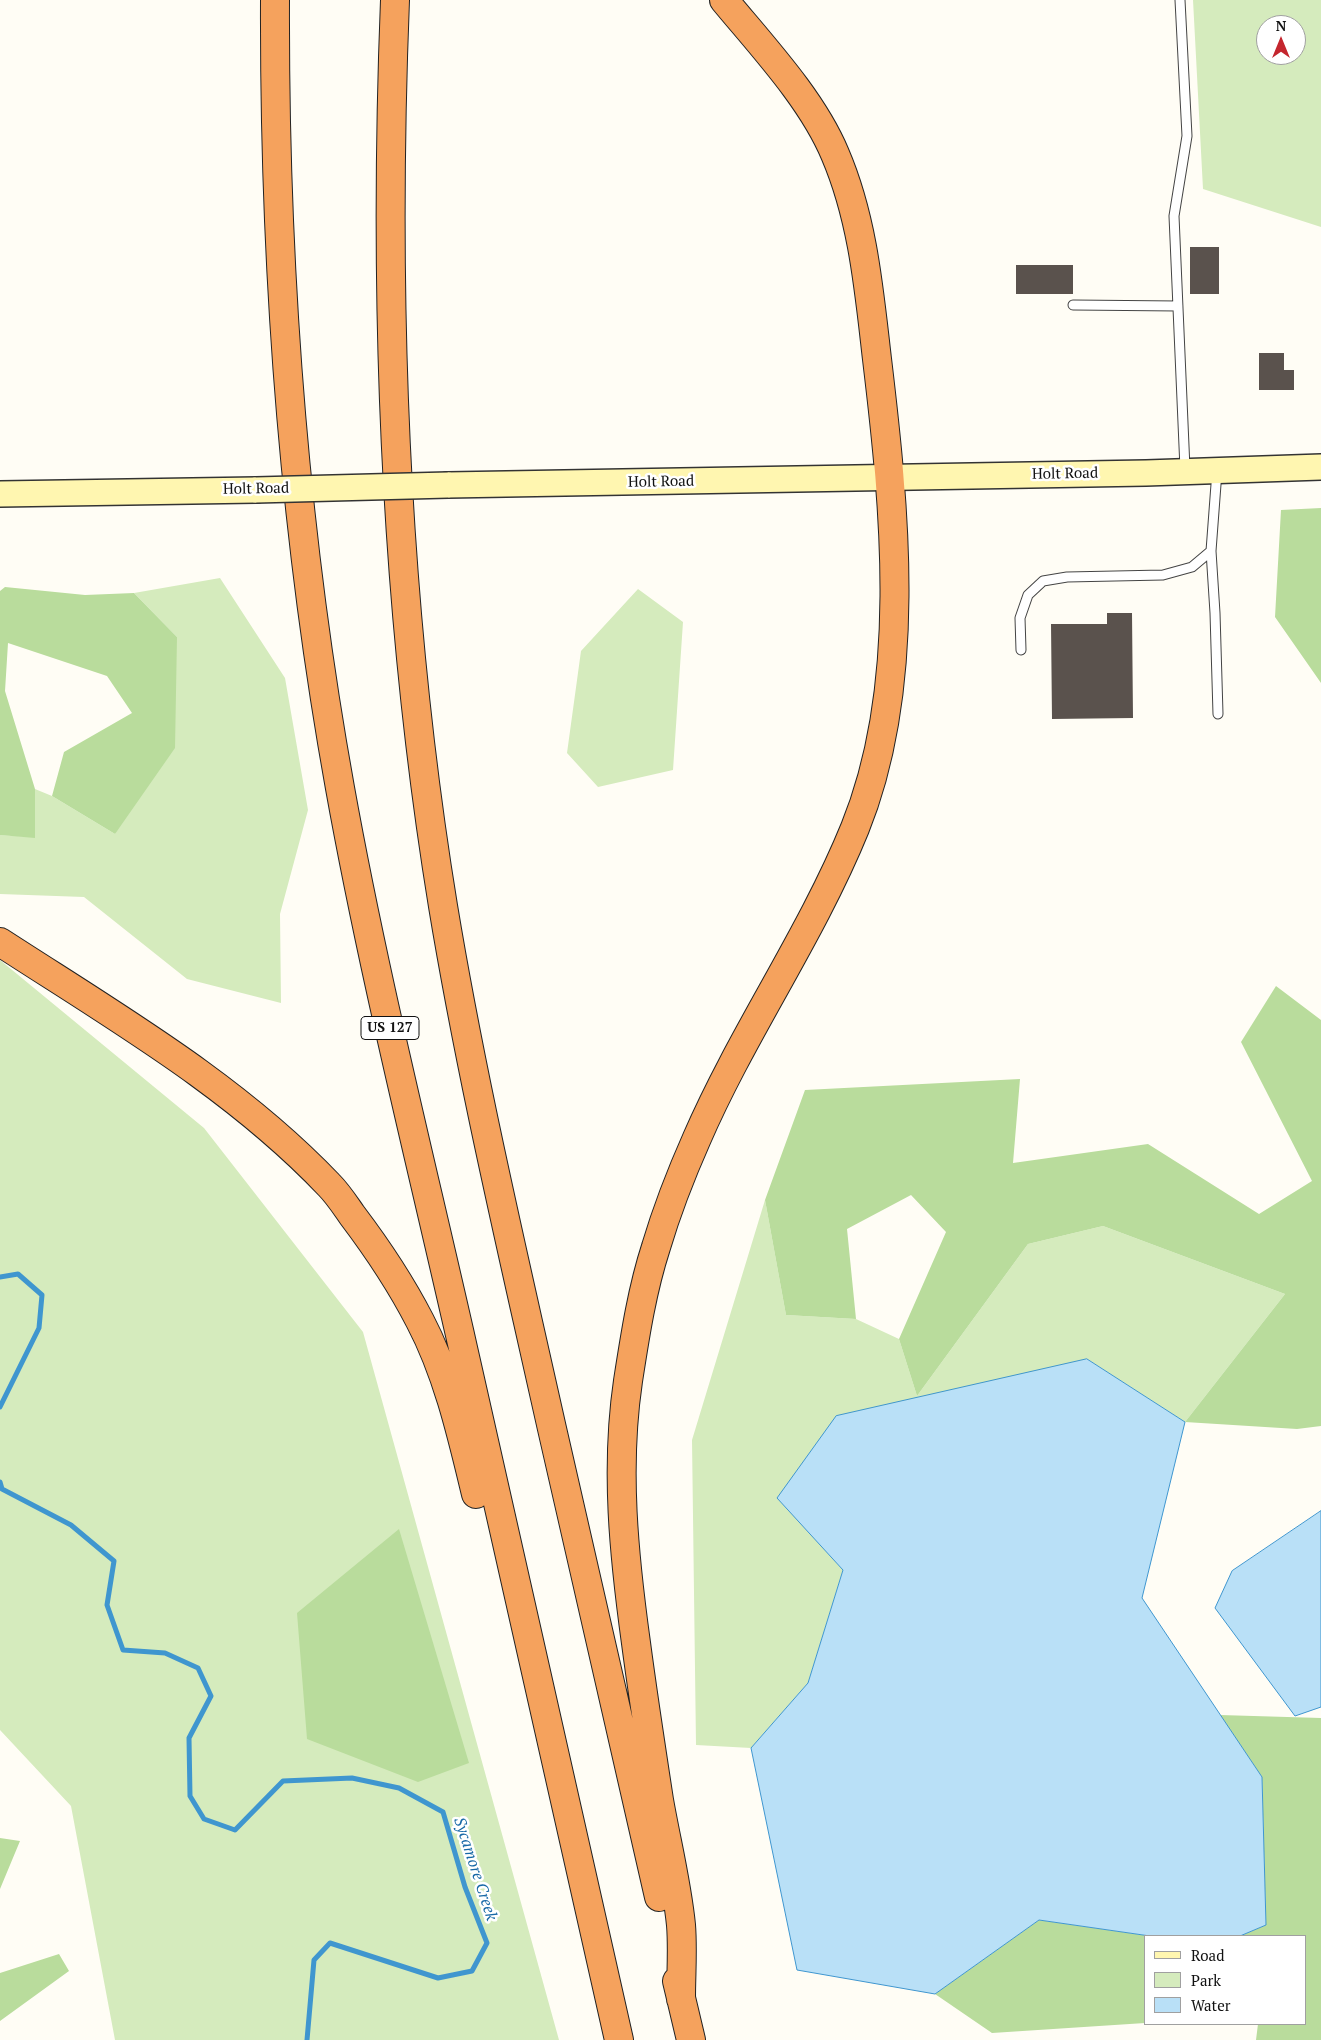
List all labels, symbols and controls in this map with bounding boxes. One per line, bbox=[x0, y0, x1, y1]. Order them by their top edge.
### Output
north arrow bbox=[1256, 15, 1306, 65]
text: N bbox=[1276, 16, 1286, 35]
street label: Holt Road bbox=[1032, 464, 1098, 484]
street label: Holt Road bbox=[628, 472, 694, 492]
street label: Holt Road bbox=[223, 479, 289, 499]
road number: US 127 bbox=[361, 1016, 419, 1040]
water label: Sycamore Creek bbox=[449, 1815, 501, 1923]
legend bbox=[1144, 1935, 1306, 2025]
text: Road bbox=[1191, 1945, 1224, 1965]
text: Park bbox=[1191, 1970, 1221, 1990]
text: Water bbox=[1191, 1995, 1230, 2015]

